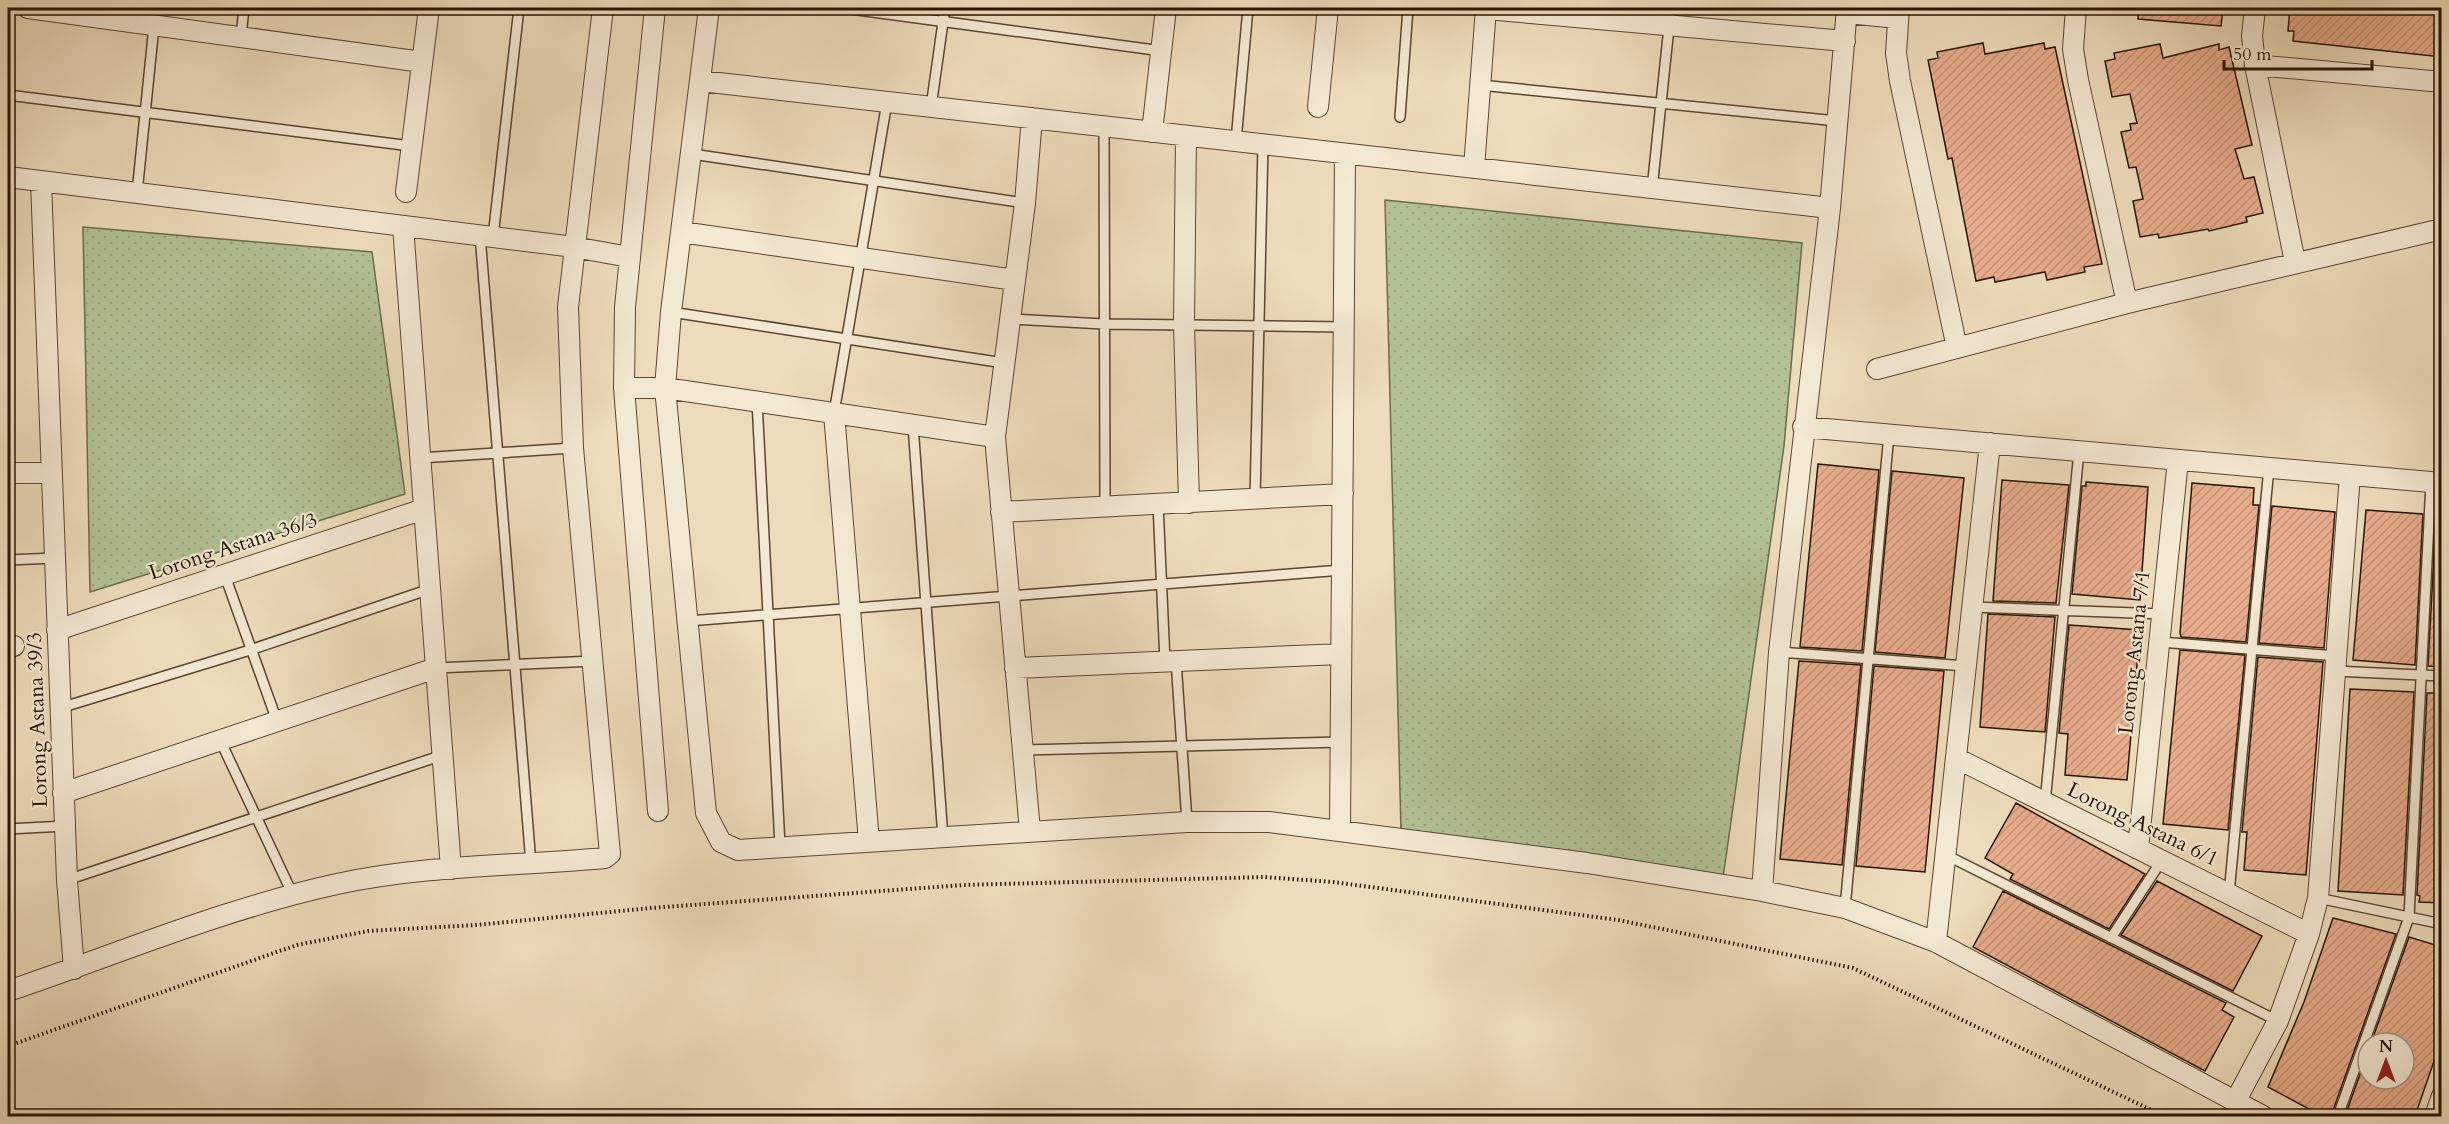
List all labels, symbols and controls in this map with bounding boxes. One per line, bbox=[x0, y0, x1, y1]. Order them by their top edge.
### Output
scale bar bbox=[2224, 33, 2372, 71]
text: 50 m bbox=[2233, 42, 2272, 67]
street label: Lorong Astana 36/3 bbox=[145, 506, 321, 587]
street label: Lorong Astana 7/1 bbox=[2111, 568, 2158, 736]
street label: Lorong Astana 39/3 bbox=[20, 632, 55, 808]
street label: Lorong Astana 6/1 bbox=[2062, 775, 2223, 874]
north arrow bbox=[2356, 1031, 2416, 1091]
text: N bbox=[2379, 1036, 2393, 1058]

